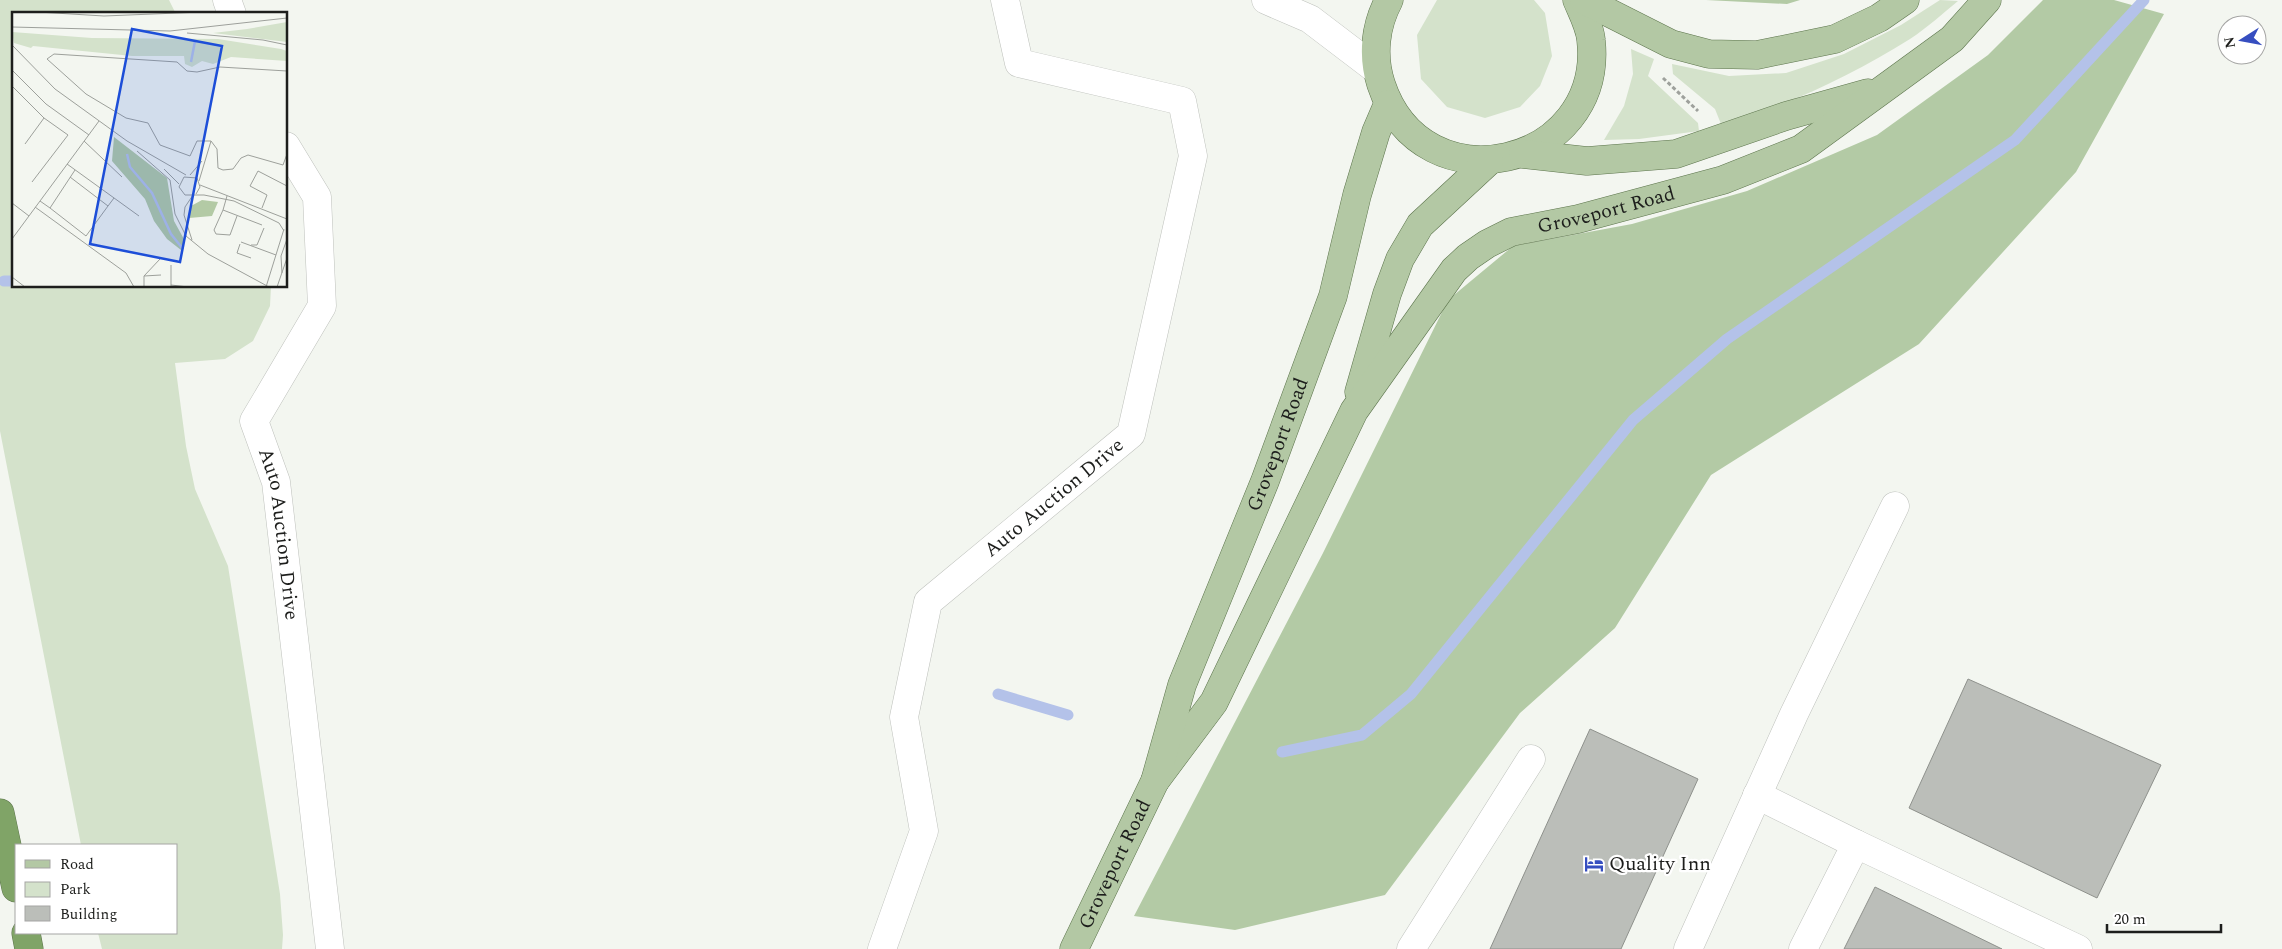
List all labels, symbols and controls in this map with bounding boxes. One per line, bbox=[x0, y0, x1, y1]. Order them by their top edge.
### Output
inset map bbox=[12, 12, 288, 288]
north arrow bbox=[2217, 15, 2267, 65]
text: N bbox=[2218, 35, 2241, 50]
street label: Groveport Road bbox=[1535, 179, 1678, 242]
street label: Groveport Road bbox=[1239, 374, 1317, 516]
street label: Auto Auction Drive bbox=[977, 431, 1131, 565]
street label: Auto Auction Drive bbox=[250, 444, 307, 622]
street label: Groveport Road bbox=[1071, 794, 1159, 934]
legend bbox=[15, 844, 178, 934]
place label: Quality Inn bbox=[1609, 849, 1711, 879]
text: Road bbox=[60, 853, 94, 876]
hotel icon: Quality Inn bbox=[1583, 853, 1605, 875]
text: Park bbox=[60, 878, 91, 901]
scale bar bbox=[2107, 902, 2221, 934]
text: Building bbox=[60, 903, 117, 926]
text: 20 m bbox=[2114, 908, 2146, 931]

